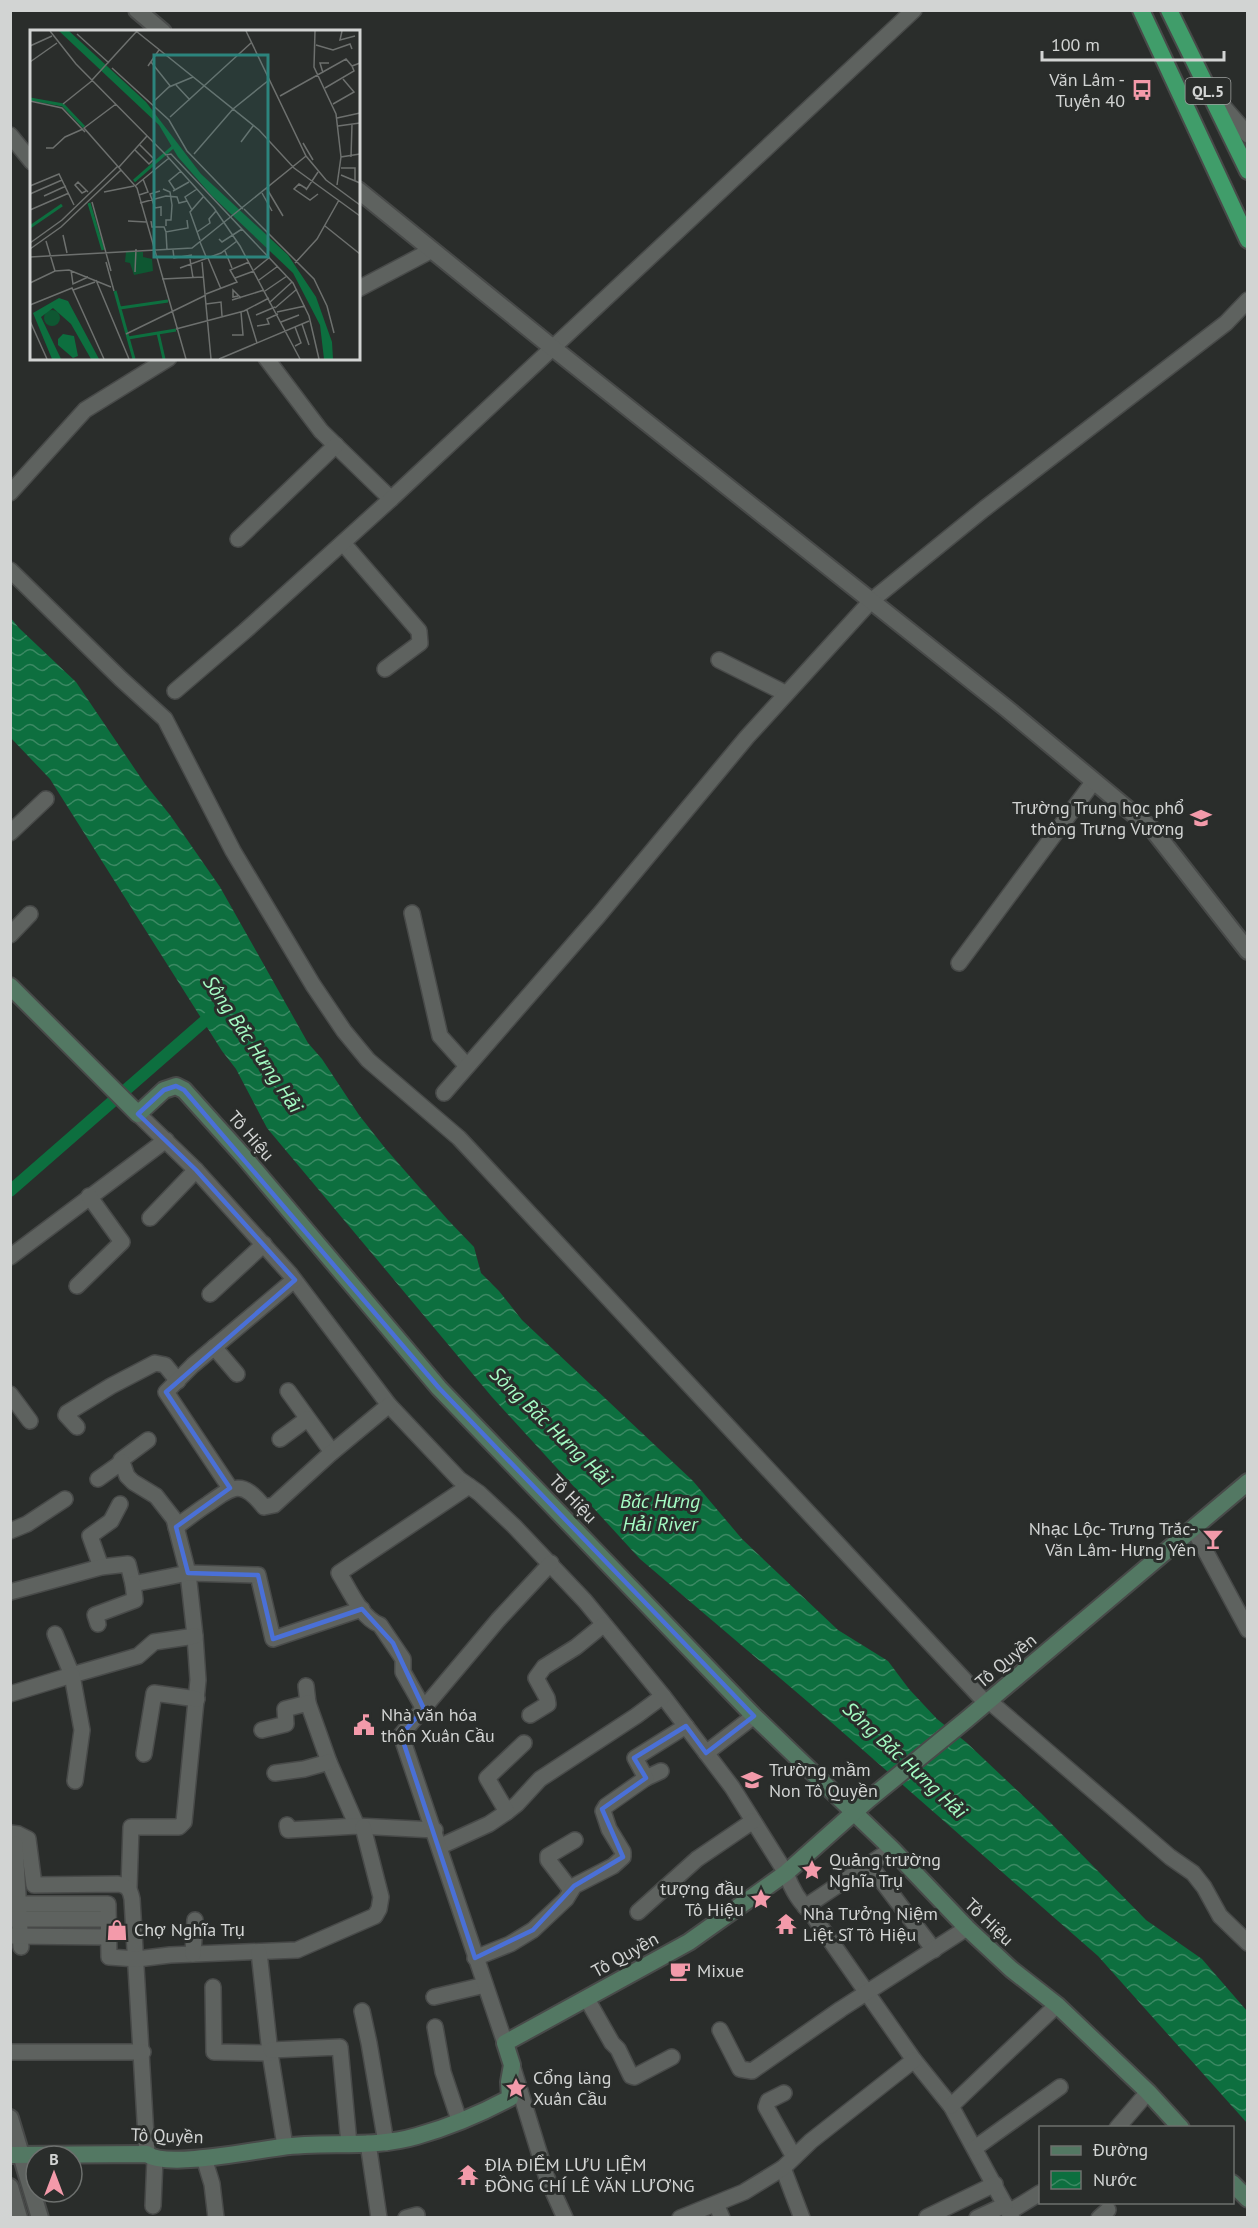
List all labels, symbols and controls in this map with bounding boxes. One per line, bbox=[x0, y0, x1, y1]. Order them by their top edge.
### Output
scale bar bbox=[1042, 24, 1224, 62]
inset map bbox=[30, 30, 360, 360]
text: 100 m bbox=[1051, 33, 1100, 56]
place label: Văn Lâm - Tuyến 40 bbox=[1048, 68, 1125, 112]
bus stop icon: Văn Lâm - Tuyến 40 bbox=[1130, 78, 1154, 102]
road number: QL.5 bbox=[1186, 78, 1230, 104]
place label: Trường Trung học phổ thông Trưng Vương bbox=[1012, 796, 1184, 840]
school or university icon: Trường Trung học phổ thông Trưng Vương bbox=[1189, 806, 1213, 830]
water label: Sông Bắc Hưng Hải bbox=[197, 970, 309, 1118]
street label: Tô Hiệu bbox=[223, 1106, 279, 1166]
water label: Sông Bắc Hưng Hải bbox=[484, 1361, 618, 1492]
street label: Tô Hiệu bbox=[545, 1469, 602, 1528]
water label: Bắc Hưng Hải River bbox=[620, 1488, 700, 1537]
place label: Nhạc Lộc- Trưng Trắc- Văn Lâm- Hưng Yên bbox=[1029, 1517, 1196, 1561]
bar icon: Nhạc Lộc- Trưng Trắc- Văn Lâm- Hưng Yên bbox=[1201, 1527, 1225, 1551]
street label: Tô Quyền bbox=[970, 1628, 1041, 1693]
water label: Sông Bắc Hưng Hải bbox=[837, 1696, 973, 1825]
place label: Nhà văn hóa thôn Xuân Cầu bbox=[381, 1703, 495, 1747]
public building icon: Nhà văn hóa thôn Xuân Cầu bbox=[352, 1713, 376, 1737]
place label: Trường mầm Non Tô Quyền bbox=[769, 1758, 878, 1802]
school or university icon: Trường mầm Non Tô Quyền bbox=[740, 1768, 764, 1792]
place label: Quảng trường Nghĩa Trụ bbox=[829, 1848, 941, 1892]
place icon: Quảng trường Nghĩa Trụ bbox=[800, 1858, 824, 1882]
place label: tượng đầu Tô Hiệu bbox=[660, 1877, 744, 1921]
place icon: tượng đầu Tô Hiệu bbox=[749, 1887, 773, 1911]
street label: Tô Hiệu bbox=[960, 1893, 1019, 1950]
place label: Nhà Tưởng Niệm Liệt Sĩ Tô Hiệu bbox=[803, 1902, 938, 1946]
temple icon: Nhà Tưởng Niệm Liệt Sĩ Tô Hiệu bbox=[774, 1912, 798, 1936]
shop icon: Chợ Nghĩa Trụ bbox=[105, 1918, 129, 1942]
place label: Chợ Nghĩa Trụ bbox=[134, 1918, 245, 1941]
street label: Tô Quyền bbox=[587, 1927, 662, 1982]
cafe icon: Mixue bbox=[668, 1959, 692, 1983]
place label: Mixue bbox=[697, 1959, 744, 1982]
place label: Cổng làng Xuân Cầu bbox=[533, 2066, 611, 2110]
place icon: Cổng làng Xuân Cầu bbox=[504, 2076, 528, 2100]
street label: Tô Quyền bbox=[130, 2123, 204, 2148]
legend bbox=[1039, 2126, 1234, 2204]
text: Đường bbox=[1092, 2138, 1148, 2161]
north arrow bbox=[24, 2144, 84, 2204]
text: B bbox=[49, 2149, 59, 2169]
place label: ĐỊA ĐIỂM LƯU LIỆM ĐỒNG CHÍ LÊ VĂN LƯƠNG bbox=[484, 2153, 695, 2197]
temple icon: ĐỊA ĐIỂM LƯU LIỆM ĐỒNG CHÍ LÊ VĂN LƯƠNG bbox=[456, 2163, 480, 2187]
text: Nước bbox=[1093, 2168, 1137, 2191]

